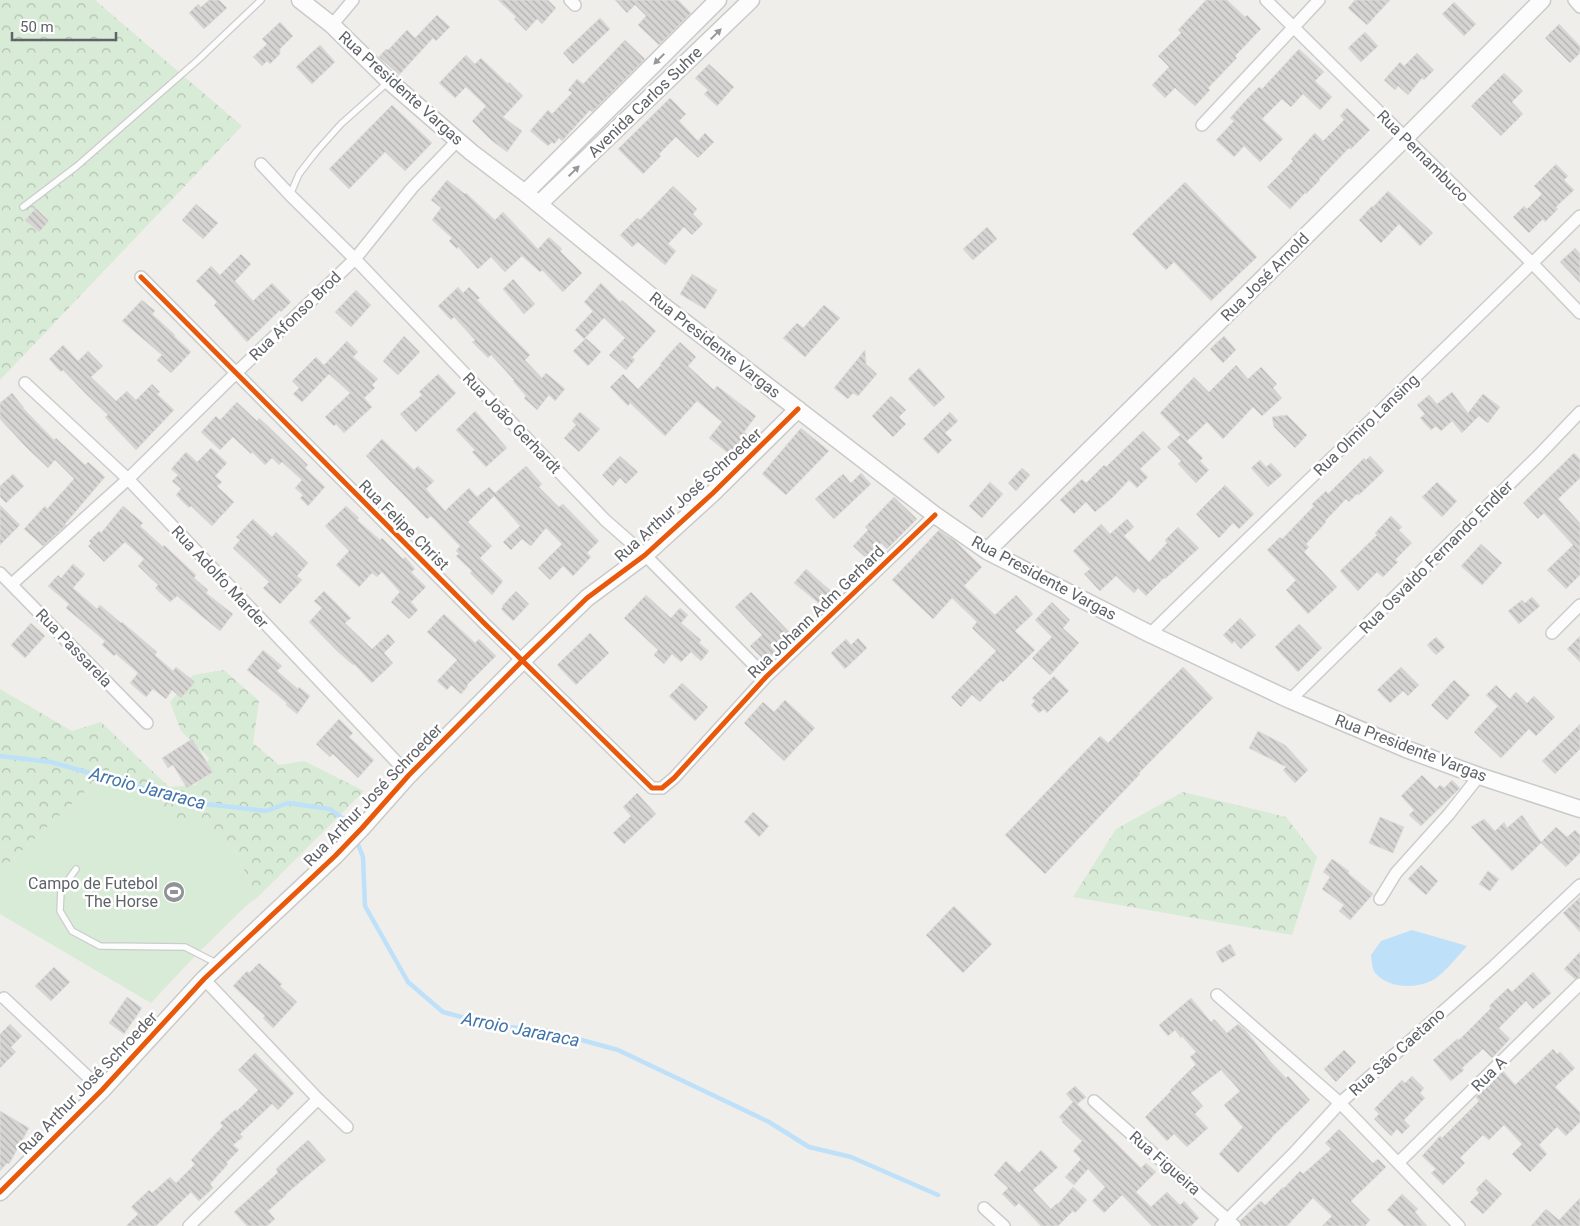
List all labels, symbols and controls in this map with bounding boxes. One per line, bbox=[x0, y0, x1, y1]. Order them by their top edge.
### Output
scale bar bbox=[12, 10, 116, 42]
text: 50 m bbox=[20, 18, 54, 36]
street label: Rua Presidente Vargas bbox=[335, 27, 467, 149]
one-way arrow bbox=[710, 28, 722, 40]
street label: Avenida Carlos Suhre bbox=[584, 43, 706, 161]
one-way arrow bbox=[653, 53, 665, 65]
street label: Rua Pernambuco bbox=[1373, 106, 1473, 206]
one-way arrow bbox=[568, 165, 580, 177]
street label: Rua José Arnold bbox=[1217, 229, 1313, 325]
street label: Rua Afonso Brod bbox=[245, 267, 345, 365]
street label: Rua Presidente Vargas bbox=[646, 288, 784, 402]
street label: Rua João Gerhardt bbox=[459, 369, 565, 477]
street label: Rua Olmiro Lansing bbox=[1310, 370, 1422, 480]
street label: Rua Arthur José Schroeder bbox=[611, 424, 766, 566]
street label: Rua Felipe Christ bbox=[355, 476, 453, 574]
street label: Rua Osvaldo Fernando Endler bbox=[1355, 476, 1517, 638]
street label: Rua Adolfo Marder bbox=[168, 522, 273, 633]
street label: Rua Presidente Vargas bbox=[968, 532, 1120, 624]
street label: Rua Johann Adm Gerhard bbox=[744, 542, 888, 682]
street label: Rua Passarela bbox=[32, 605, 116, 691]
street label: Rua Presidente Vargas bbox=[1332, 710, 1490, 786]
street label: Rua Arthur José Schroeder bbox=[300, 719, 447, 870]
water label: Arroio Jararaca bbox=[87, 762, 208, 814]
place label: Campo de Futebol The Horse bbox=[28, 874, 158, 911]
sports icon: Campo de Futebol The Horse bbox=[162, 880, 186, 904]
street label: Rua São Caetano bbox=[1345, 1004, 1449, 1100]
street label: Rua Arthur José Schroeder bbox=[15, 1007, 162, 1158]
water label: Arroio Jararaca bbox=[459, 1007, 582, 1051]
street label: Rua A bbox=[1468, 1052, 1511, 1095]
street label: Rua Figueira bbox=[1126, 1127, 1204, 1199]

